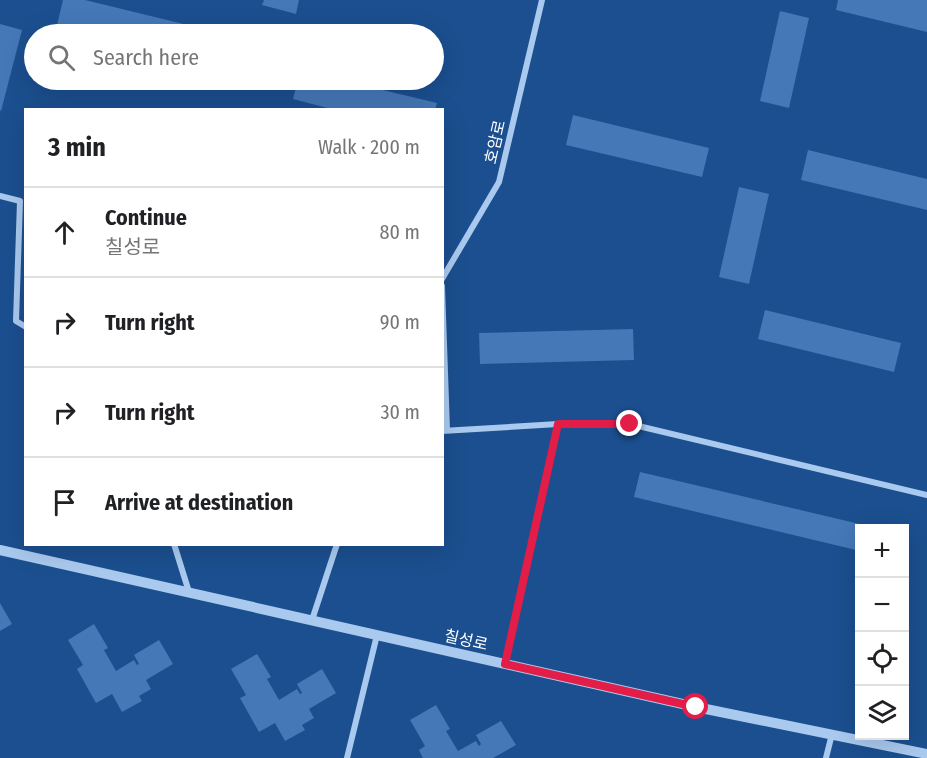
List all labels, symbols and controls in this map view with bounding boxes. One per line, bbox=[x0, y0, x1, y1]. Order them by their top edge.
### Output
search box bbox=[24, 24, 444, 90]
icon: search bbox=[45, 41, 78, 74]
text: Search here bbox=[93, 44, 199, 71]
street label: 호암로 bbox=[481, 118, 509, 166]
text: 3 min bbox=[48, 132, 106, 163]
text: Walk · 200 m bbox=[318, 135, 420, 159]
text: Continue bbox=[105, 204, 187, 231]
icon: ahead bbox=[48, 216, 81, 249]
text: 80 m bbox=[380, 220, 420, 244]
text: 칠성로 bbox=[105, 235, 160, 259]
icon: right bbox=[48, 306, 81, 339]
text: Turn right bbox=[105, 309, 194, 336]
text: 90 m bbox=[380, 310, 420, 334]
icon: right bbox=[48, 396, 81, 429]
text: Turn right bbox=[105, 399, 194, 426]
text: 30 m bbox=[380, 400, 420, 424]
route end bbox=[616, 410, 642, 436]
icon: arrive bbox=[48, 486, 81, 519]
text: Arrive at destination bbox=[105, 489, 293, 516]
map controls bbox=[855, 524, 909, 740]
button: + bbox=[855, 524, 909, 578]
button: − bbox=[855, 578, 909, 632]
street label: 칠성로 bbox=[442, 626, 490, 654]
button: locate bbox=[855, 632, 909, 686]
button: layers bbox=[855, 686, 909, 740]
route start bbox=[682, 693, 708, 719]

